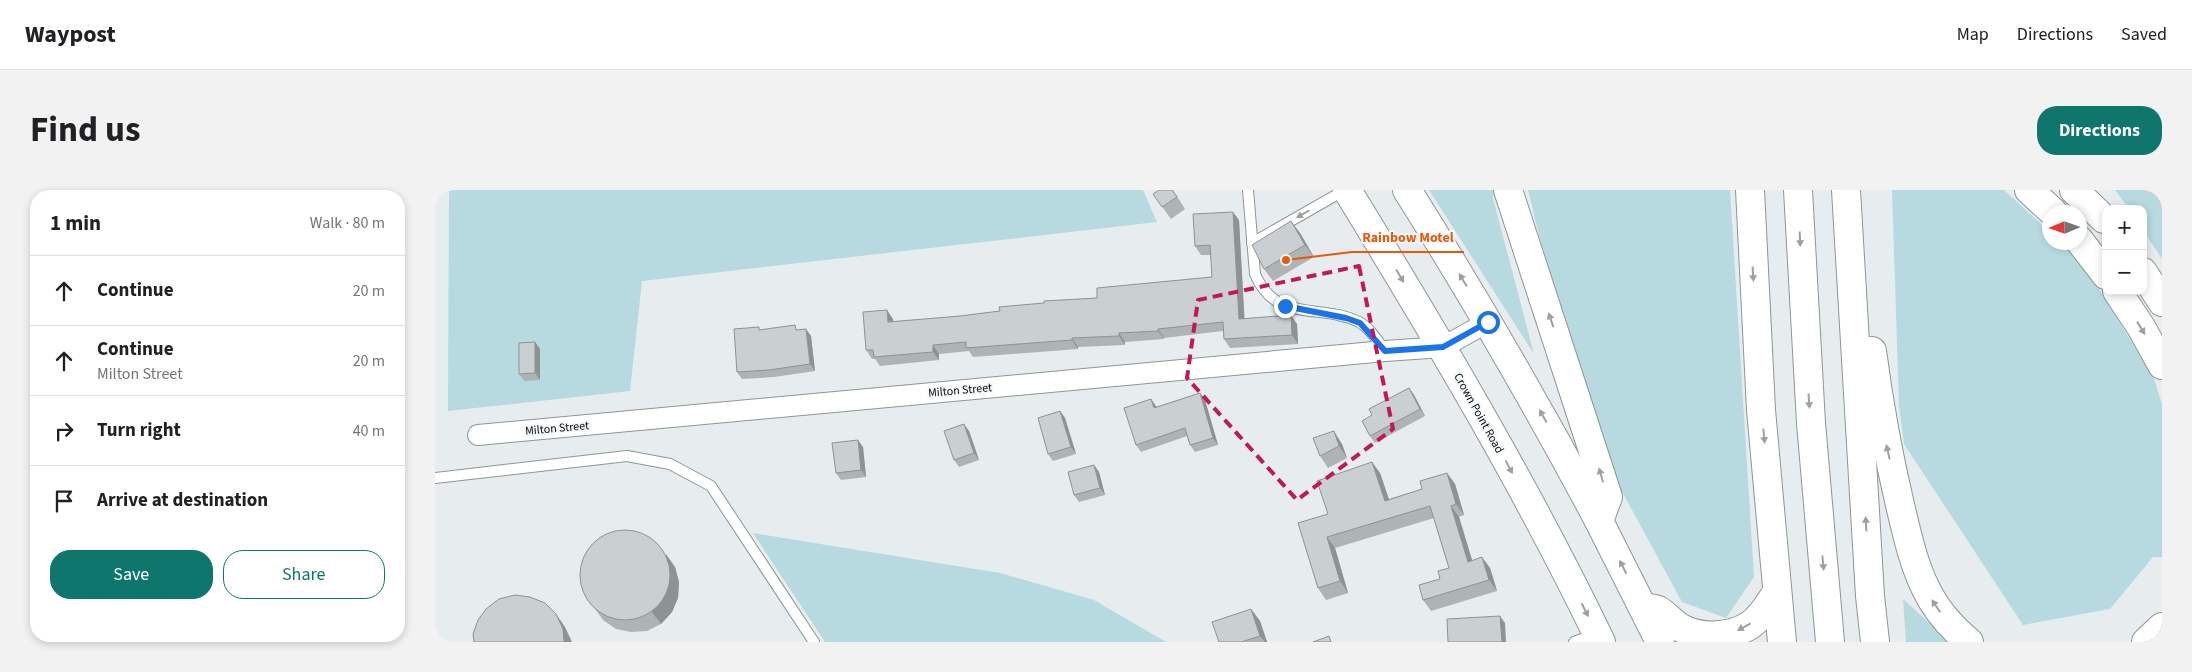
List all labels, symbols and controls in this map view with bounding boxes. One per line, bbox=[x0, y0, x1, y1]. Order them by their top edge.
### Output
text: Waypost bbox=[25, 17, 116, 52]
text: Map bbox=[1957, 22, 1989, 47]
text: Directions bbox=[2017, 22, 2093, 47]
text: Saved bbox=[2121, 22, 2167, 47]
text: Find us bbox=[30, 105, 140, 155]
button: Directions bbox=[2037, 106, 2162, 155]
north arrow bbox=[2042, 205, 2087, 250]
map controls bbox=[2102, 205, 2147, 295]
button: + bbox=[2102, 205, 2147, 250]
text: 1 min bbox=[50, 208, 101, 238]
one-way arrow bbox=[1296, 210, 1310, 218]
text: Walk · 80 m bbox=[310, 212, 385, 234]
callout: Rainbow Motel bbox=[1352, 223, 1464, 252]
text: Rainbow Motel bbox=[1362, 228, 1454, 248]
one-way arrow bbox=[1796, 231, 1804, 247]
button: − bbox=[2102, 250, 2147, 295]
one-way arrow bbox=[1750, 266, 1758, 282]
one-way arrow bbox=[1396, 270, 1405, 283]
one-way arrow bbox=[1458, 273, 1467, 286]
icon: ahead bbox=[50, 277, 78, 305]
text: Continue bbox=[97, 277, 174, 304]
text: 20 m bbox=[353, 280, 385, 302]
route end bbox=[1274, 295, 1297, 318]
route start bbox=[1477, 311, 1500, 334]
one-way arrow bbox=[1546, 313, 1554, 328]
one-way arrow bbox=[2136, 321, 2145, 334]
text: Continue bbox=[97, 336, 174, 363]
icon: ahead bbox=[50, 347, 78, 375]
text: 20 m bbox=[353, 350, 385, 372]
text: Milton Street bbox=[97, 363, 183, 385]
street label: Crown Point Road bbox=[1449, 370, 1508, 457]
street label: Milton Street bbox=[927, 379, 993, 402]
one-way arrow bbox=[1806, 393, 1814, 409]
one-way arrow bbox=[1538, 410, 1547, 423]
icon: right bbox=[50, 417, 78, 445]
text: Turn right bbox=[97, 417, 181, 444]
street label: Milton Street bbox=[524, 417, 590, 440]
text: 40 m bbox=[353, 420, 385, 442]
one-way arrow bbox=[1760, 428, 1768, 444]
one-way arrow bbox=[1884, 445, 1892, 460]
one-way arrow bbox=[1504, 460, 1513, 473]
one-way arrow bbox=[1597, 467, 1605, 482]
icon: arrive bbox=[50, 487, 78, 515]
text: Arrive at destination bbox=[97, 487, 268, 514]
one-way arrow bbox=[1861, 515, 1869, 531]
button: Save bbox=[50, 550, 213, 599]
button: Share bbox=[223, 550, 385, 599]
one-way arrow bbox=[1819, 555, 1827, 571]
one-way arrow bbox=[1619, 560, 1627, 574]
one-way arrow bbox=[1931, 600, 1941, 613]
one-way arrow bbox=[1581, 603, 1589, 617]
one-way arrow bbox=[1737, 623, 1752, 631]

